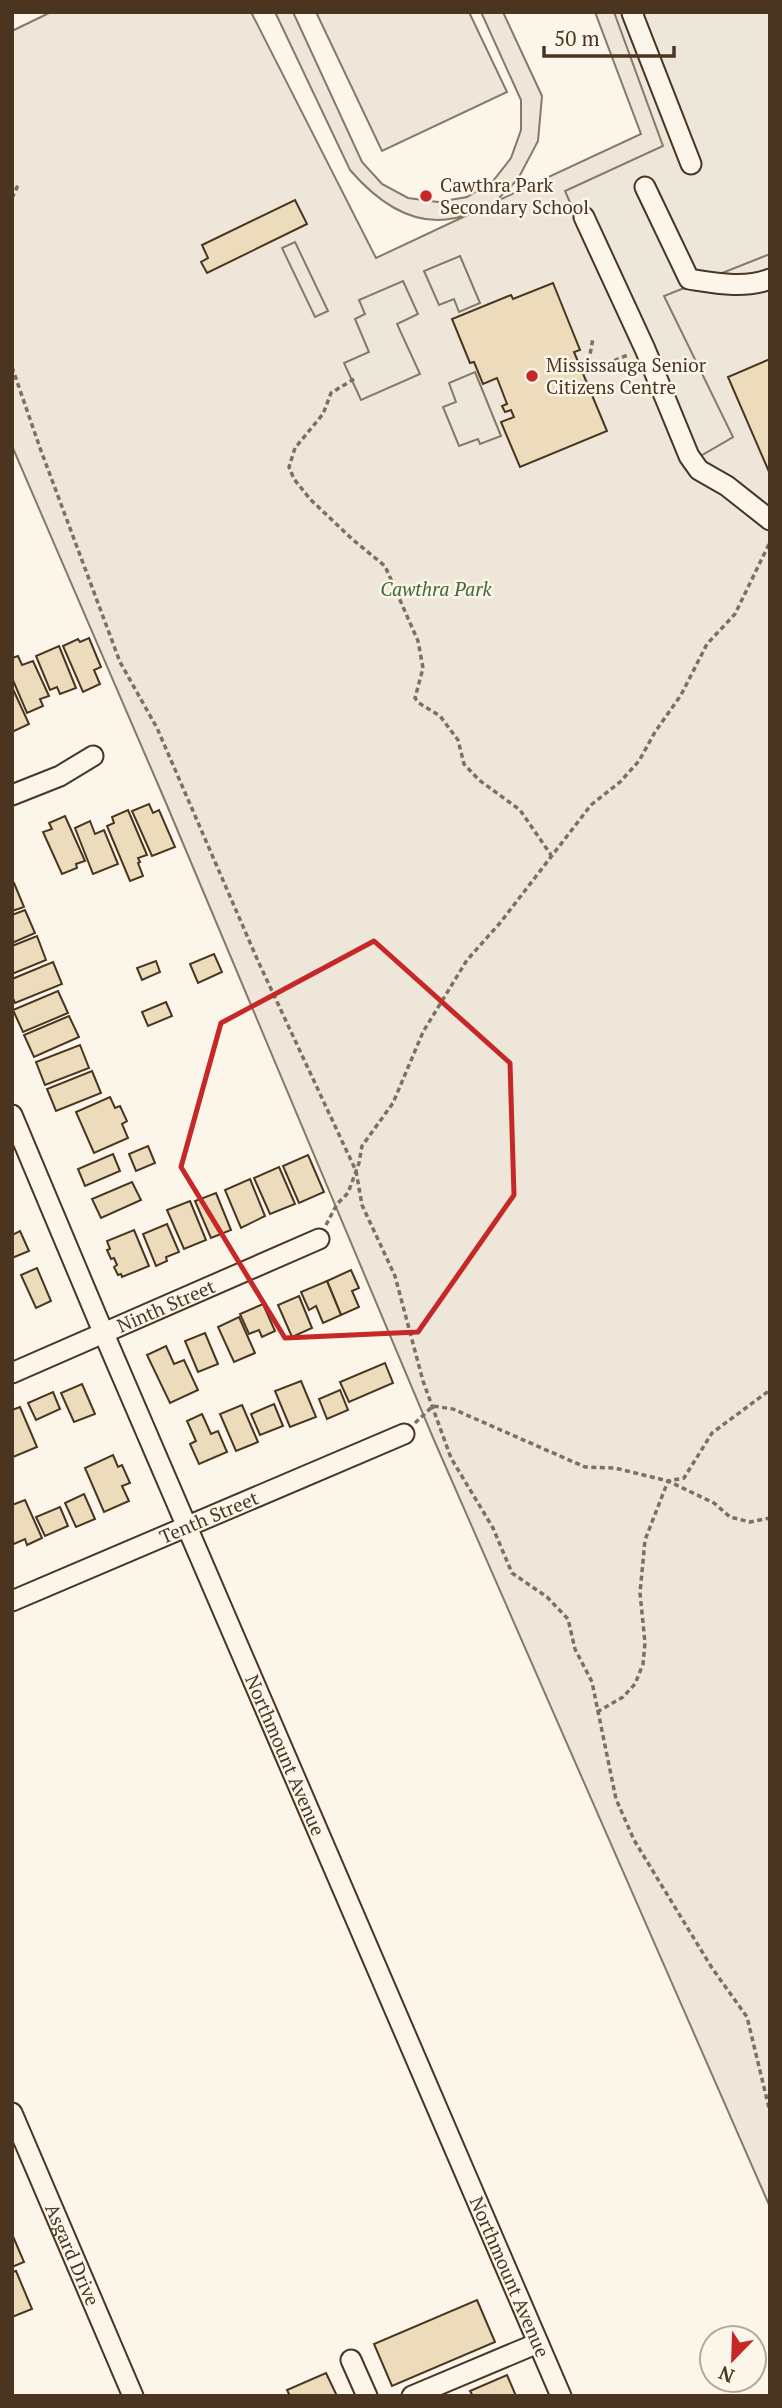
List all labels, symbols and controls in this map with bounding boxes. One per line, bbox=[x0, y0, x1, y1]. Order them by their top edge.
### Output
scale bar bbox=[544, 14, 674, 58]
text: 50 m bbox=[554, 24, 600, 52]
place label: Cawthra Park Secondary School bbox=[440, 172, 589, 219]
marker: Cawthra Park Secondary School bbox=[418, 188, 434, 204]
place label: Mississauga Senior Citizens Centre bbox=[546, 352, 707, 399]
marker: Mississauga Senior Citizens Centre bbox=[524, 368, 540, 384]
park label: Cawthra Park bbox=[380, 576, 493, 601]
street label: Ninth Street bbox=[113, 1273, 219, 1338]
street label: Tenth Street bbox=[155, 1485, 262, 1549]
street label: Northmount Avenue bbox=[240, 1671, 331, 1839]
street label: Northmount Avenue bbox=[465, 2192, 556, 2361]
street label: Asgard Drive bbox=[40, 2200, 106, 2309]
north arrow bbox=[698, 2324, 768, 2394]
text: N bbox=[714, 2361, 738, 2389]

